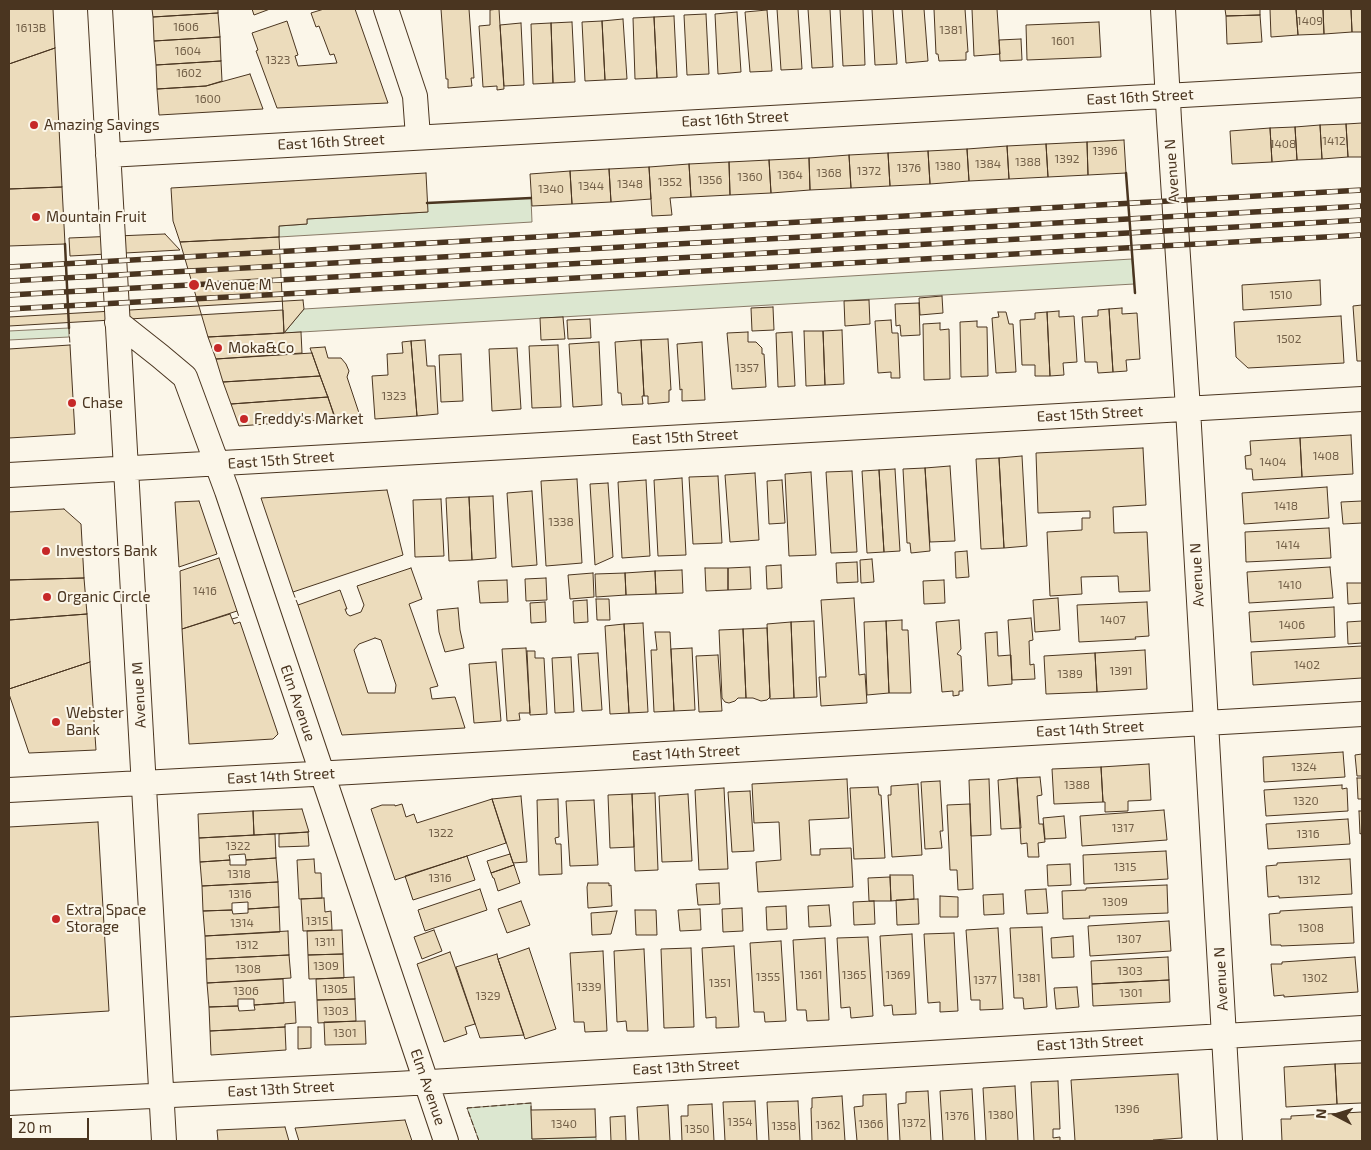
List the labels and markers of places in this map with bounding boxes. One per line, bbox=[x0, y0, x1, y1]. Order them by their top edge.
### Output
place label: Amazing Savings bbox=[44, 116, 160, 134]
marker: Amazing Savings bbox=[28, 119, 40, 131]
place label: Mountain Fruit bbox=[46, 208, 146, 226]
marker: Mountain Fruit bbox=[30, 211, 42, 223]
place label: Avenue M bbox=[205, 276, 272, 294]
marker: Avenue M bbox=[187, 278, 201, 292]
place label: Moka&Co bbox=[228, 339, 294, 357]
marker: Moka&Co bbox=[212, 342, 224, 354]
place label: Chase bbox=[82, 394, 123, 412]
marker: Chase bbox=[66, 397, 78, 409]
place label: Freddy's Market bbox=[254, 410, 364, 428]
marker: Freddy's Market bbox=[238, 413, 250, 425]
place label: Investors Bank bbox=[56, 542, 157, 560]
marker: Investors Bank bbox=[40, 545, 52, 557]
place label: Organic Circle bbox=[57, 588, 151, 606]
marker: Organic Circle bbox=[41, 591, 53, 603]
place label: Webster Bank bbox=[66, 704, 124, 739]
marker: Webster Bank bbox=[50, 716, 62, 728]
place label: Extra Space Storage bbox=[66, 901, 146, 936]
marker: Extra Space Storage bbox=[50, 913, 62, 925]

